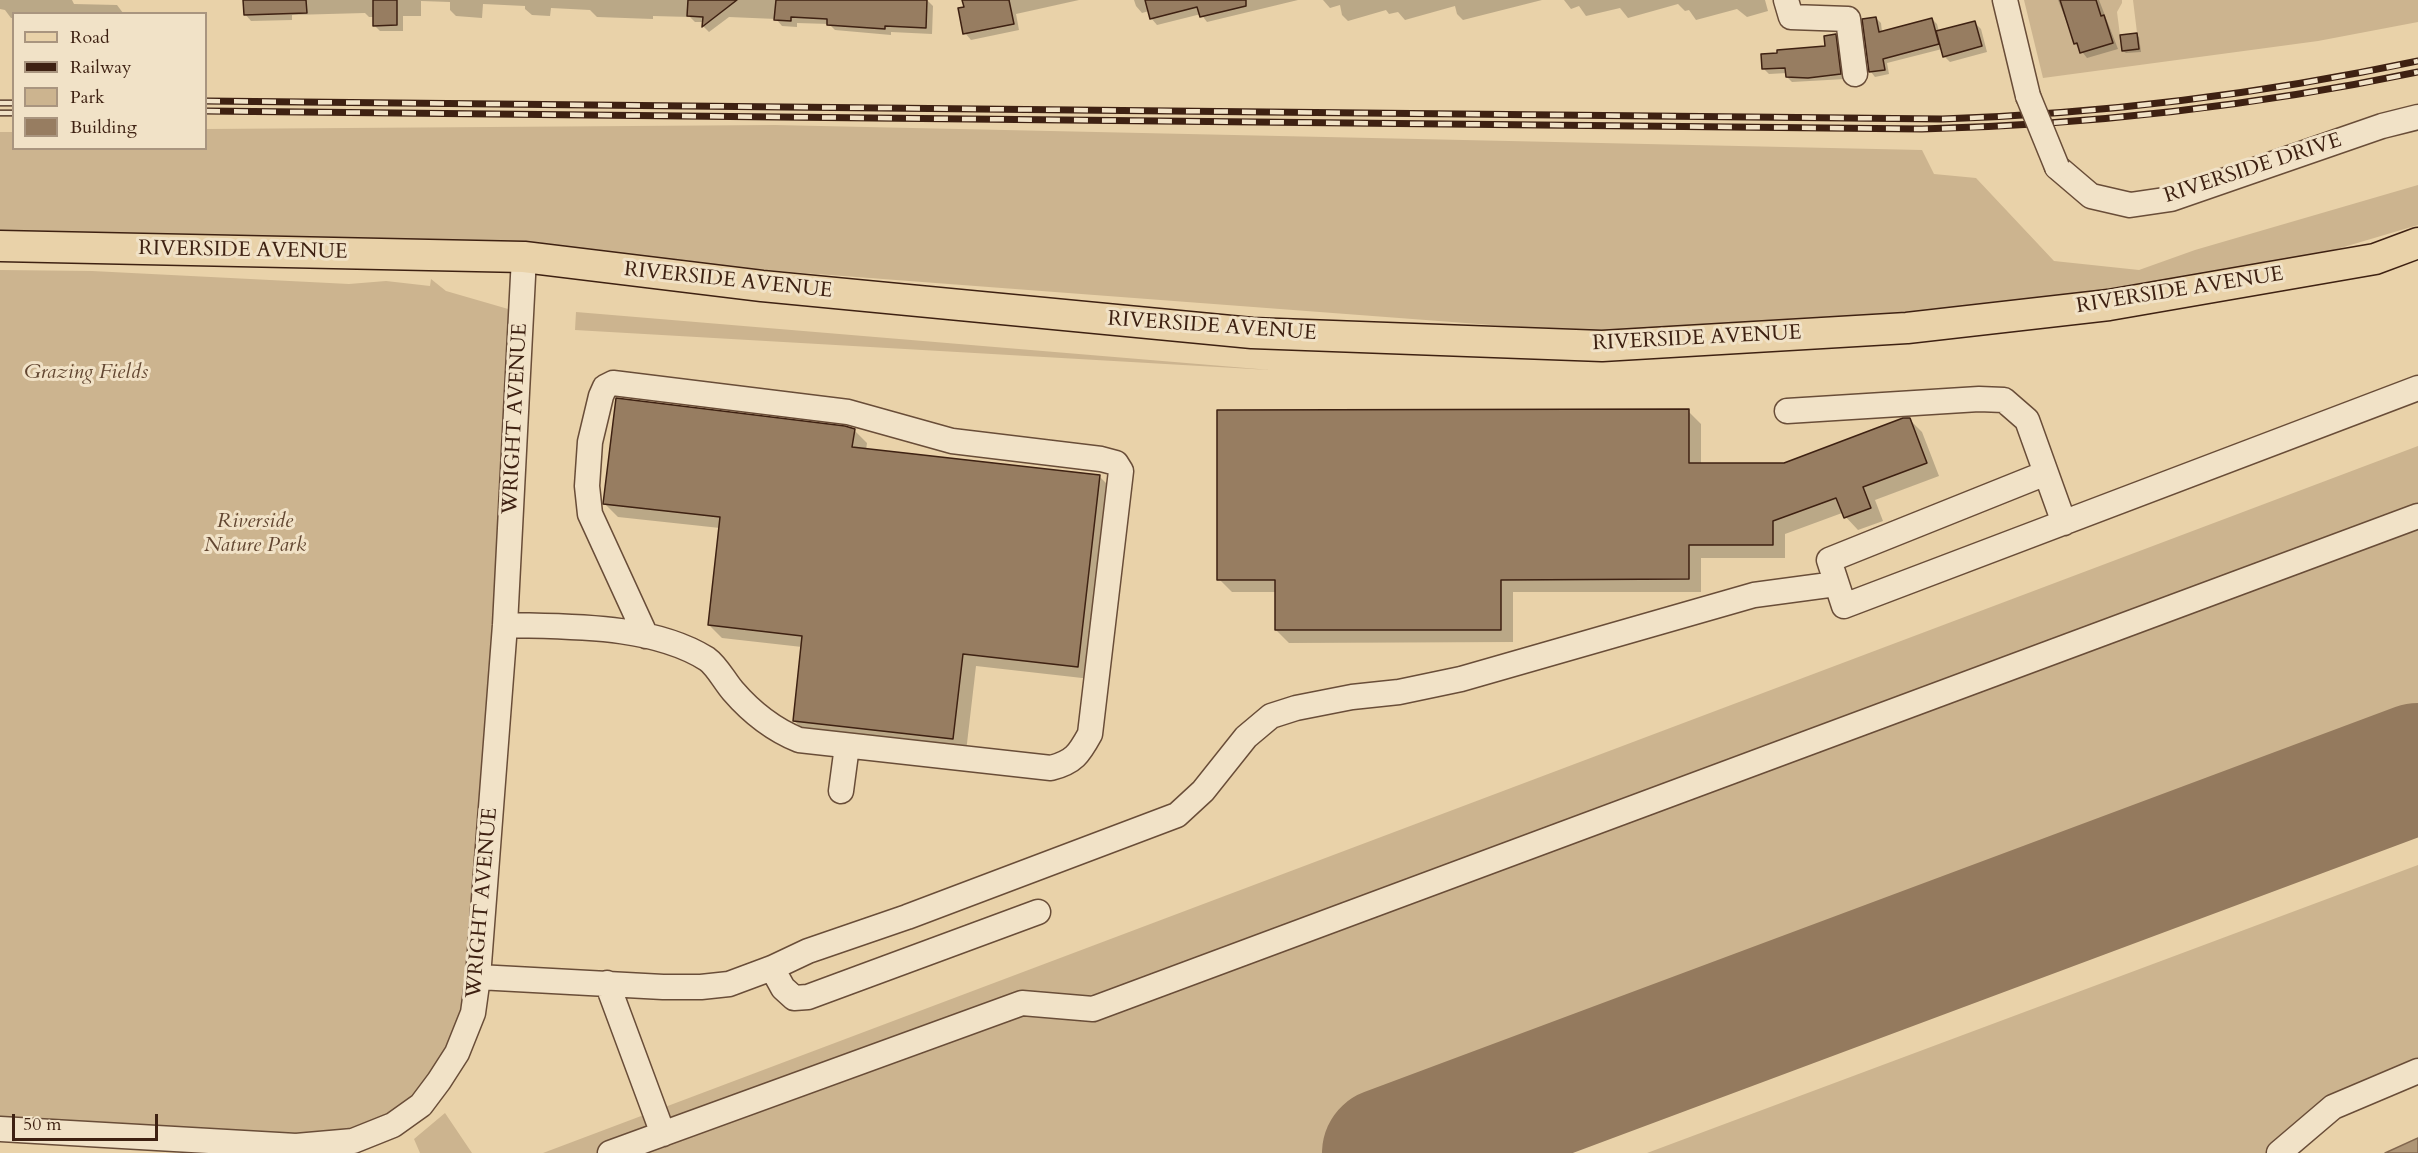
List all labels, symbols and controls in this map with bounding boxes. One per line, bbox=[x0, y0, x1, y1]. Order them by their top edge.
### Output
legend bbox=[12, 12, 207, 150]
text: Road bbox=[70, 25, 110, 50]
text: Railway bbox=[70, 55, 132, 80]
text: Park bbox=[70, 85, 105, 110]
text: Building bbox=[70, 115, 137, 140]
street label: RIVERSIDE DRIVE bbox=[2161, 128, 2345, 210]
street label: RIVERSIDE AVENUE bbox=[138, 237, 348, 265]
street label: RIVERSIDE AVENUE bbox=[623, 258, 833, 304]
street label: RIVERSIDE AVENUE bbox=[2075, 262, 2285, 320]
street label: RIVERSIDE AVENUE bbox=[1107, 307, 1317, 347]
street label: RIVERSIDE AVENUE bbox=[1592, 321, 1802, 357]
street label: WRIGHT AVENUE bbox=[498, 323, 534, 515]
park label: Grazing Fields bbox=[24, 360, 148, 386]
park label: Riverside Nature Park bbox=[204, 509, 306, 559]
street label: WRIGHT AVENUE bbox=[462, 807, 504, 999]
scale bar bbox=[15, 1102, 160, 1140]
text: 50 m bbox=[23, 1112, 62, 1137]

